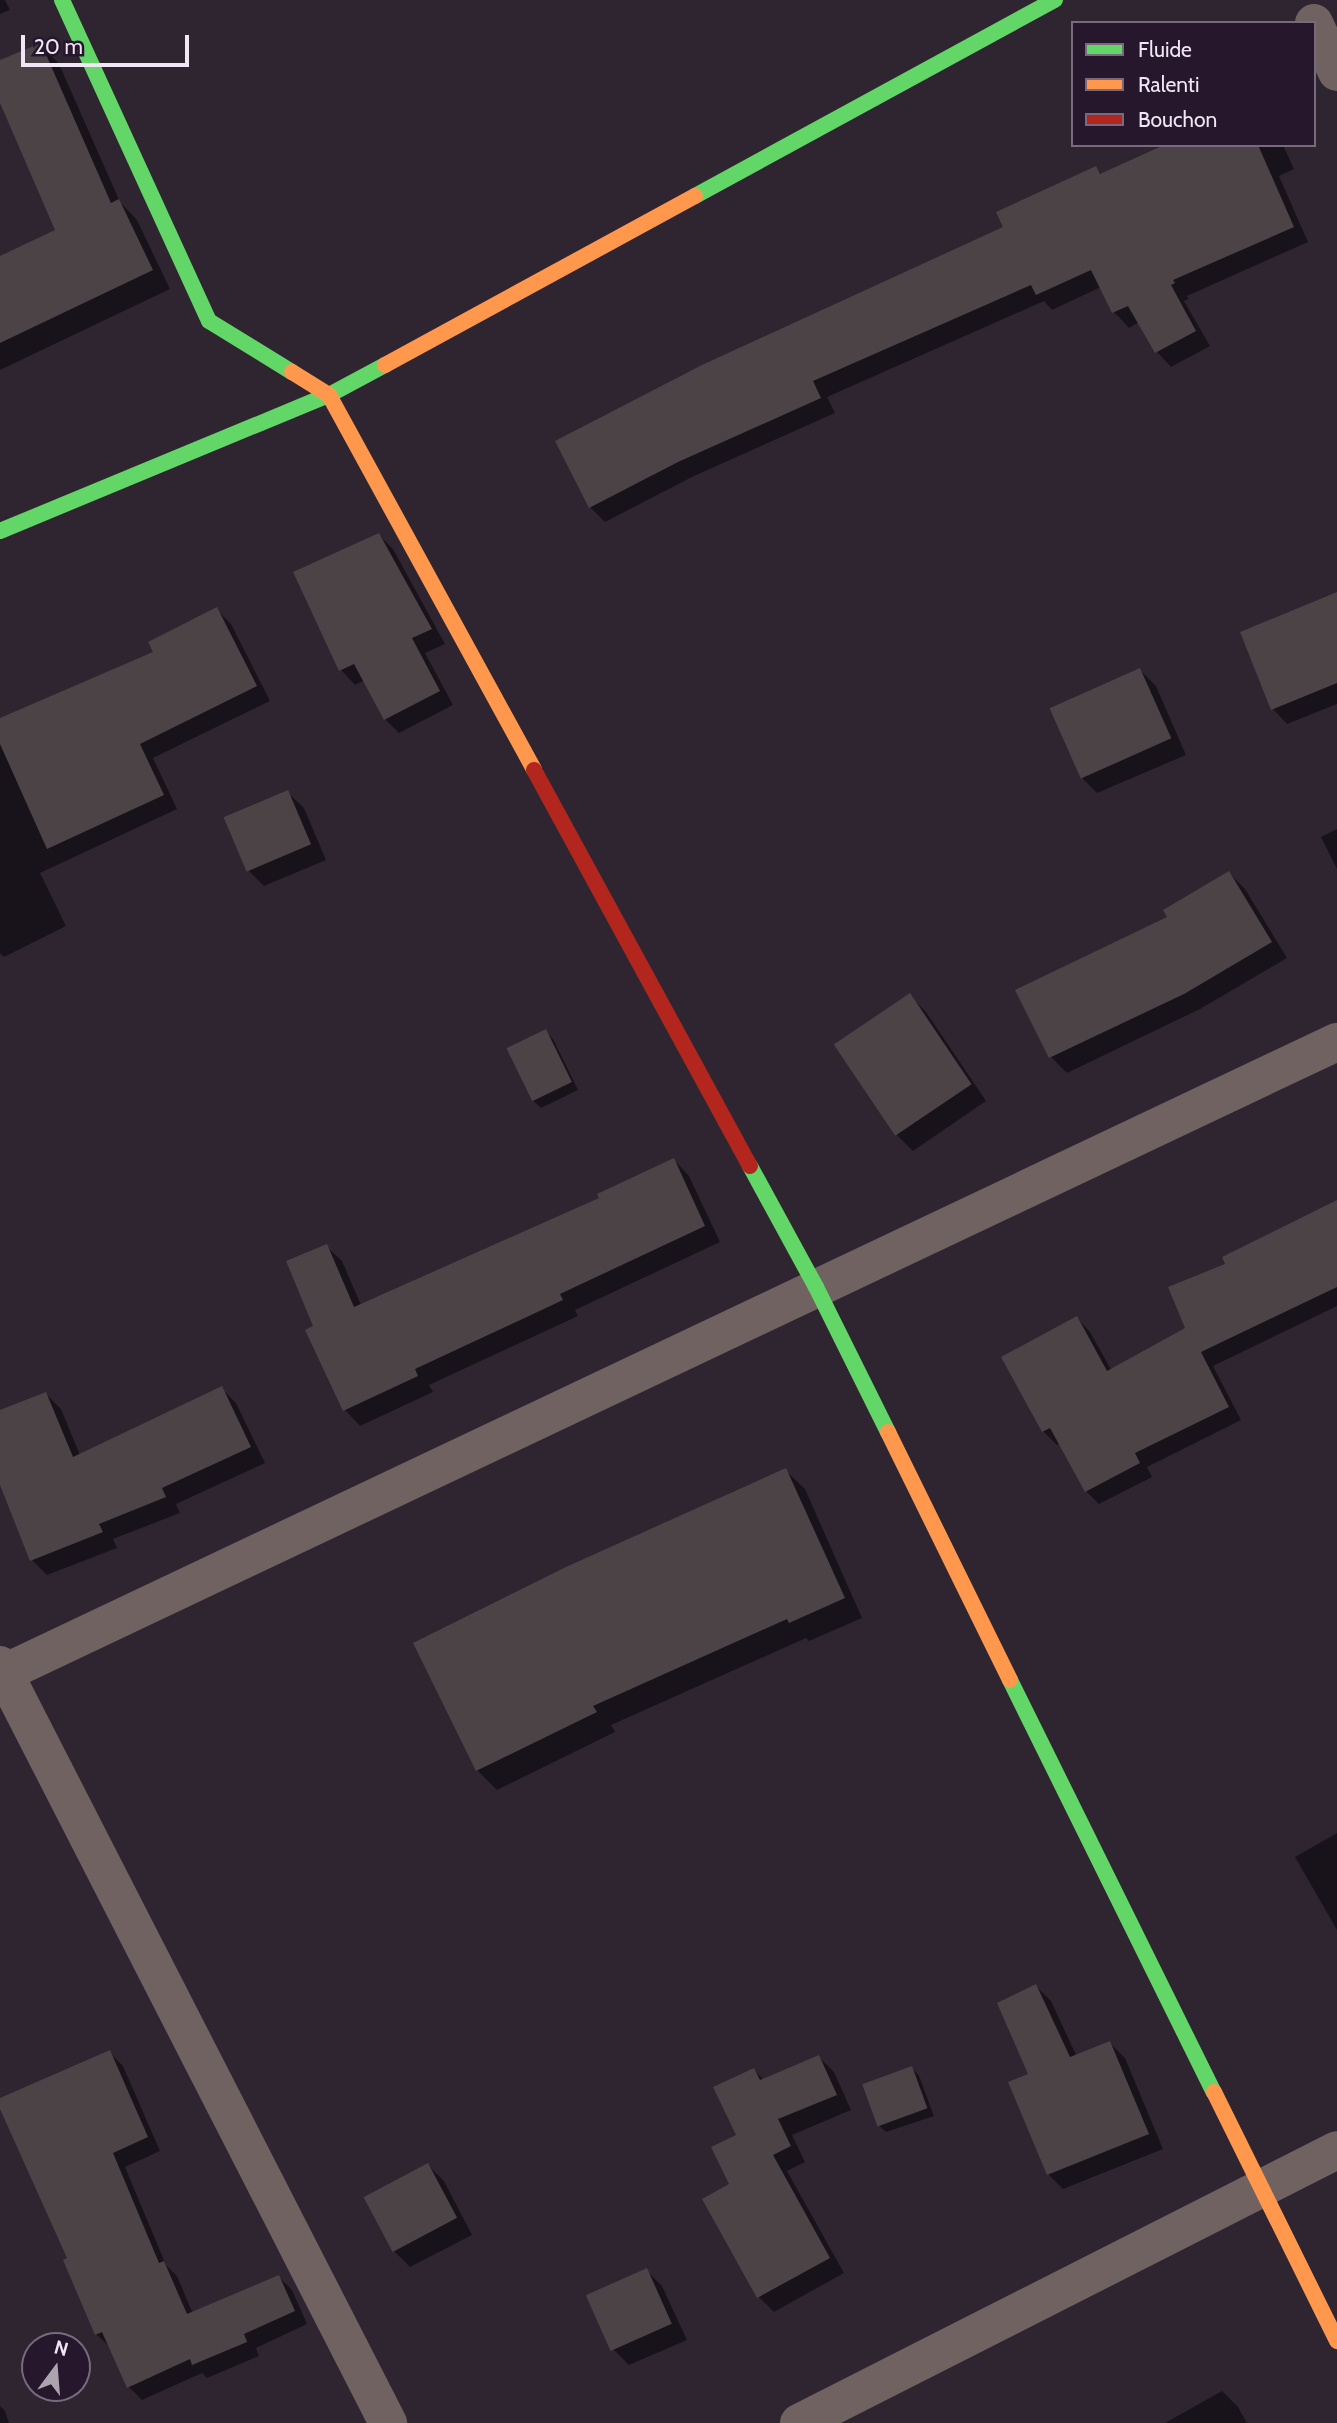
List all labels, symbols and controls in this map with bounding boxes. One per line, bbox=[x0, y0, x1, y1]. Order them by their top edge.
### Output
scale bar bbox=[24, 21, 192, 65]
legend bbox=[1071, 21, 1316, 147]
text: 20 m bbox=[34, 34, 83, 59]
text: Fluide bbox=[1138, 37, 1192, 62]
text: Ralenti bbox=[1138, 72, 1199, 97]
text: Bouchon bbox=[1138, 107, 1217, 132]
north arrow bbox=[21, 2332, 91, 2402]
text: N bbox=[52, 2335, 71, 2361]

